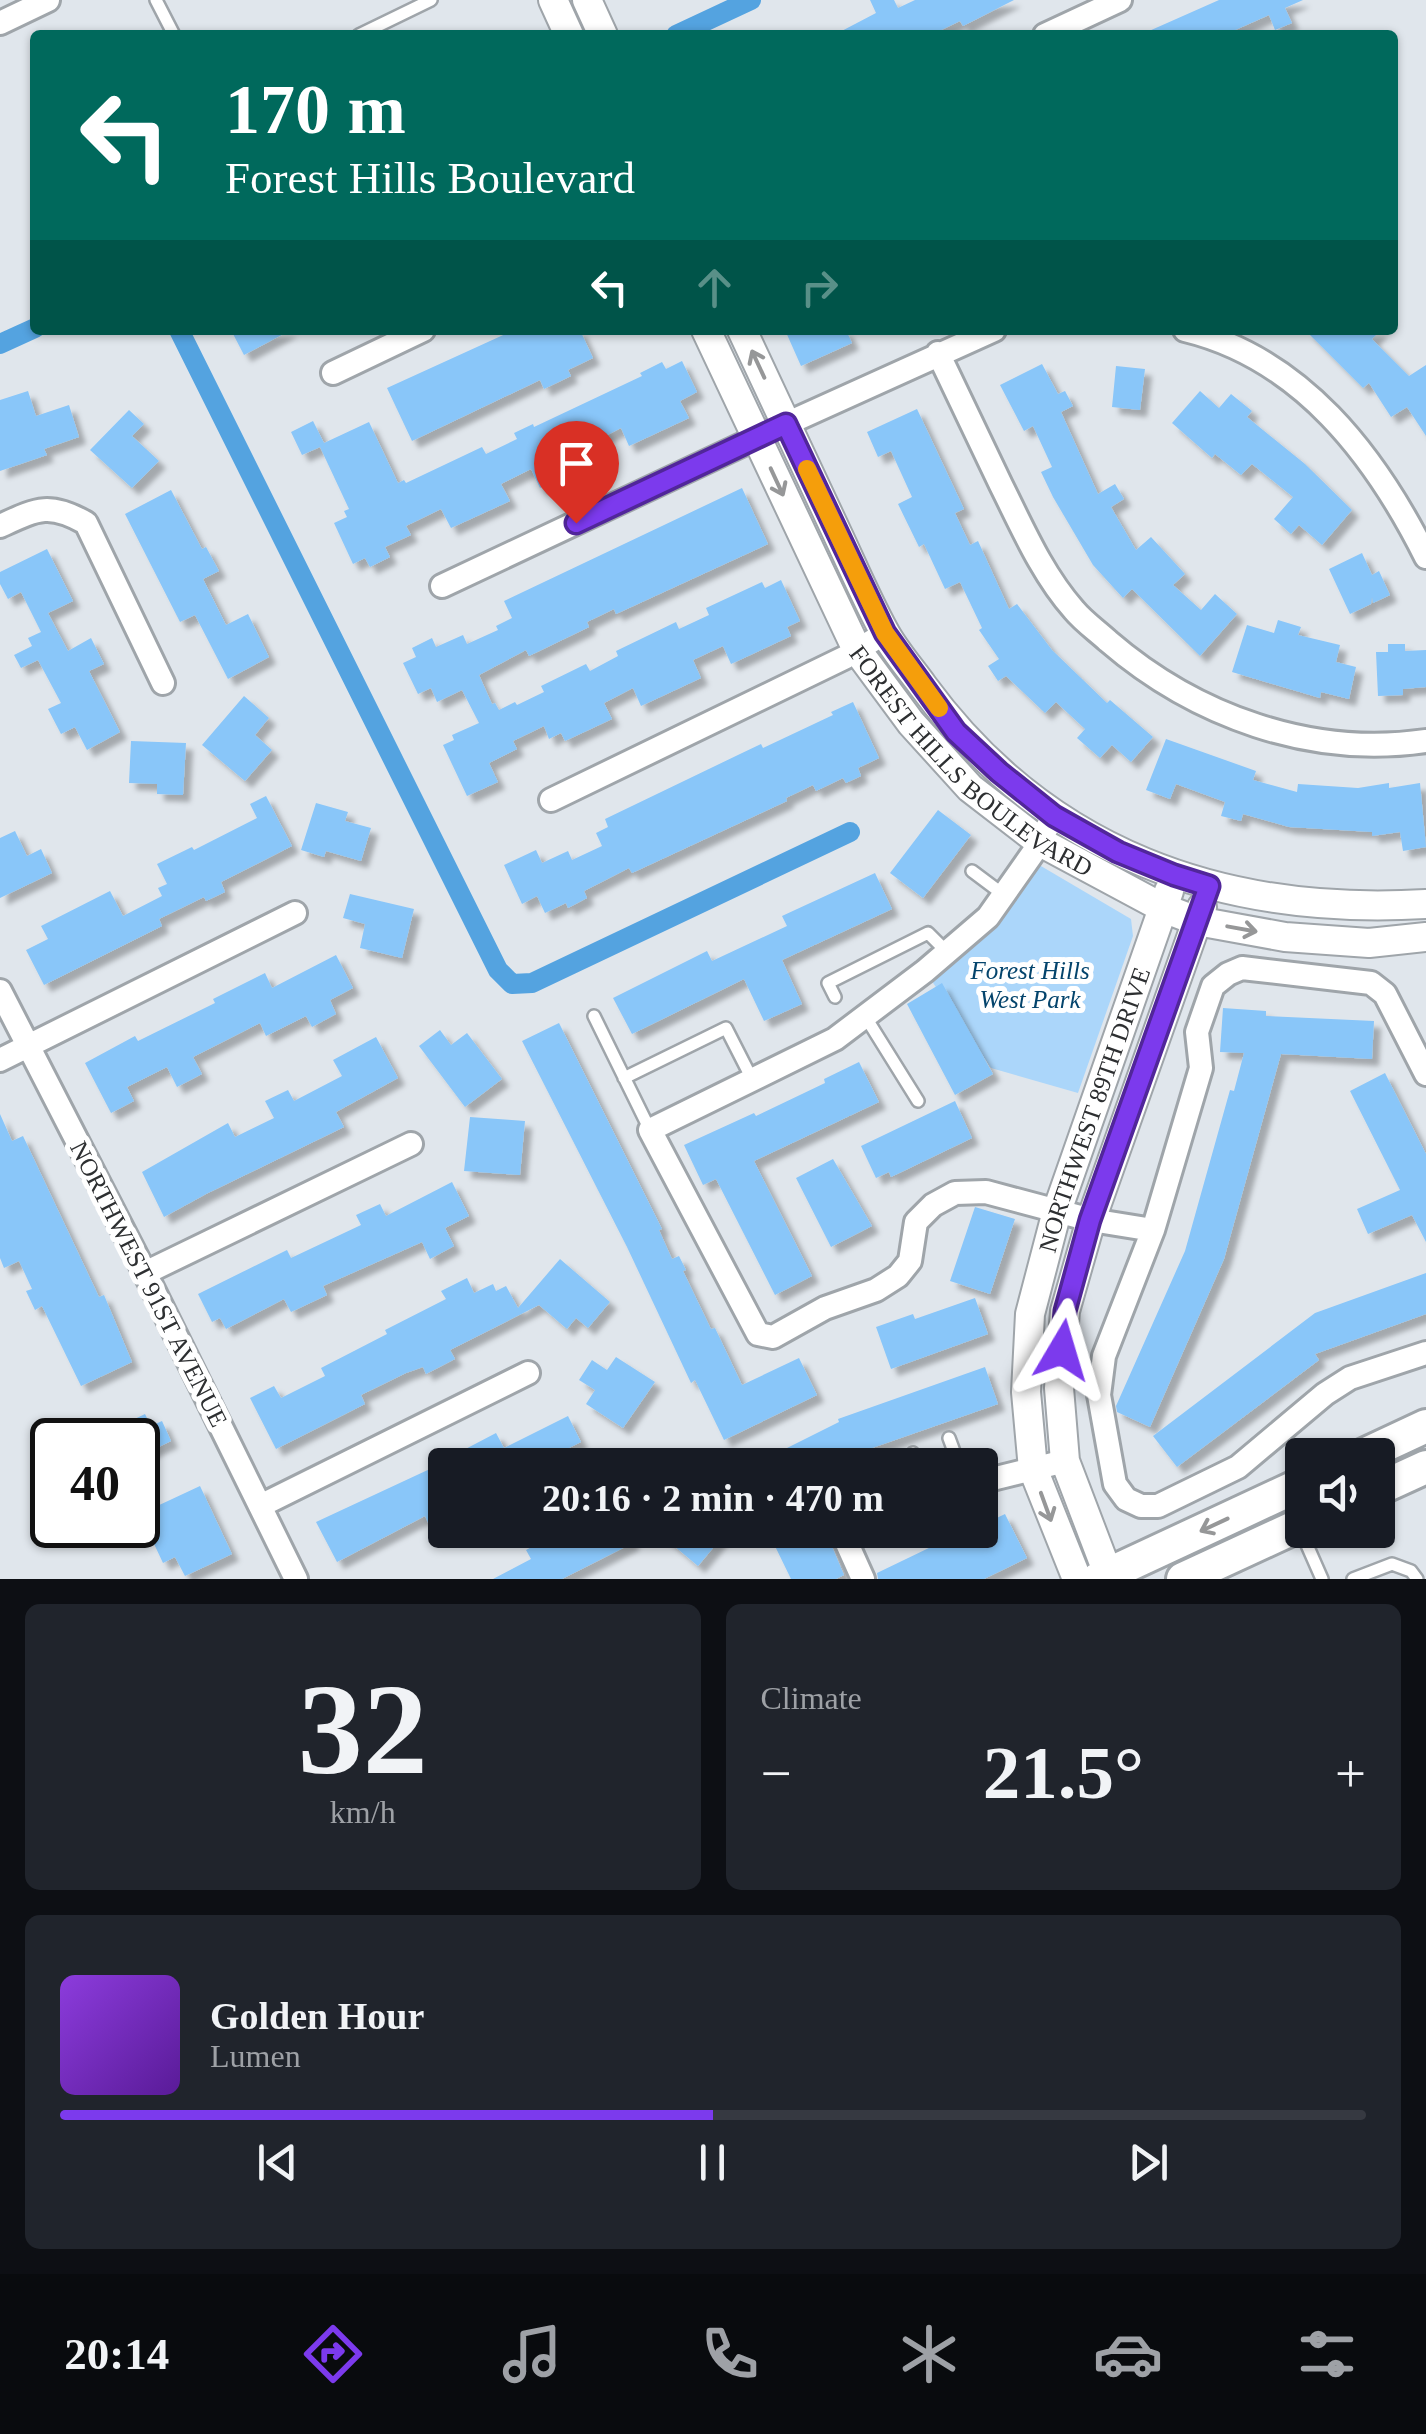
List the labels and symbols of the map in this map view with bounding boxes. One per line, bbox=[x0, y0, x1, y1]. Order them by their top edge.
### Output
one-way arrow bbox=[747, 350, 766, 380]
pin bbox=[534, 421, 619, 524]
one-way arrow bbox=[769, 466, 788, 496]
street label: FOREST HILLS BOULEVARD bbox=[845, 640, 1097, 881]
one-way arrow bbox=[1225, 920, 1258, 939]
park label: Forest Hills West Park bbox=[969, 957, 1090, 1013]
street label: NORTHWEST 89TH DRIVE bbox=[1033, 964, 1155, 1255]
street label: NORTHWEST 91ST AVENUE bbox=[65, 1137, 233, 1431]
position arrow bbox=[1010, 1298, 1114, 1402]
speed limit sign: 40 bbox=[30, 1418, 160, 1548]
one-way arrow bbox=[1038, 1490, 1056, 1521]
one-way arrow bbox=[1200, 1516, 1230, 1535]

